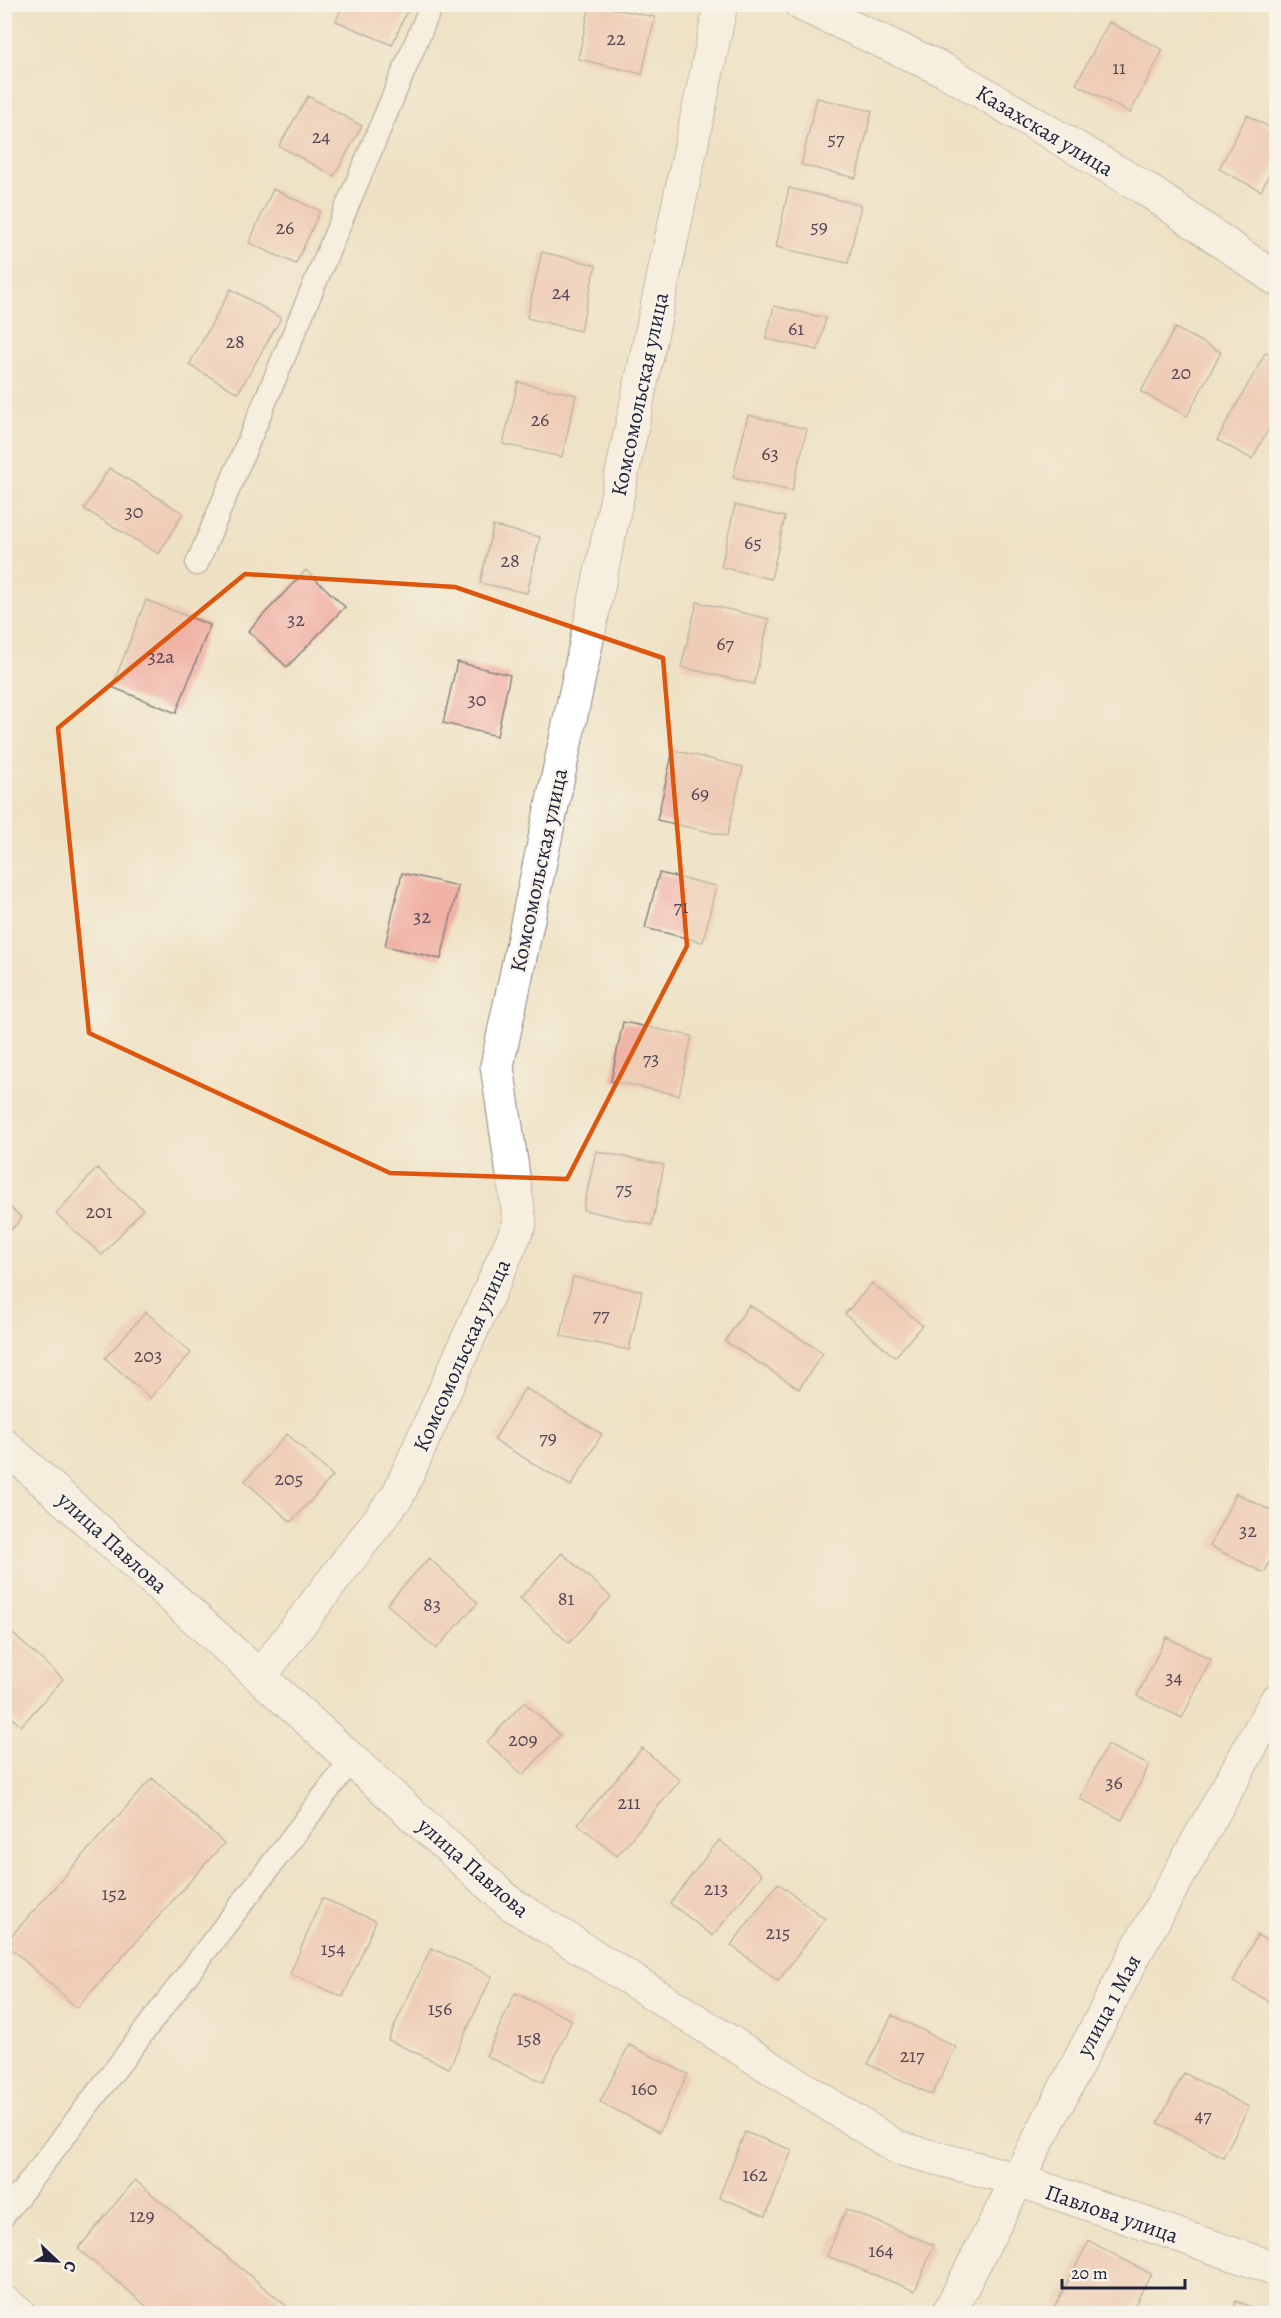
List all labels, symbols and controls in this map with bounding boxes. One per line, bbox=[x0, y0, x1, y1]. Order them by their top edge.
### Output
house number: 22 bbox=[607, 25, 626, 52]
house number: 11 bbox=[1112, 54, 1126, 81]
street label: Казахская улица bbox=[970, 78, 1120, 184]
house number: 24 bbox=[312, 123, 330, 150]
house number: 57 bbox=[828, 125, 845, 152]
house number: 59 bbox=[810, 213, 828, 240]
house number: 26 bbox=[276, 214, 294, 241]
house number: 24 bbox=[552, 279, 570, 306]
street label: Комсомольская улица bbox=[604, 289, 676, 499]
house number: 61 bbox=[788, 315, 804, 342]
house number: 28 bbox=[225, 328, 245, 355]
house number: 20 bbox=[1171, 359, 1191, 386]
house number: 26 bbox=[531, 406, 549, 433]
house number: 63 bbox=[761, 440, 779, 467]
house number: 30 bbox=[125, 498, 143, 525]
house number: 65 bbox=[744, 529, 762, 556]
house number: 28 bbox=[500, 547, 520, 574]
house number: 32 bbox=[287, 606, 305, 633]
house number: 67 bbox=[716, 630, 734, 657]
house number: 32а bbox=[147, 643, 175, 670]
house number: 30 bbox=[468, 686, 486, 713]
street label: Комсомольская улица bbox=[503, 765, 575, 975]
house number: 69 bbox=[691, 780, 709, 807]
house number: 71 bbox=[673, 893, 689, 920]
house number: 32 bbox=[413, 903, 431, 930]
house number: 73 bbox=[643, 1045, 659, 1072]
house number: 75 bbox=[616, 1175, 633, 1202]
house number: 201 bbox=[86, 1198, 113, 1225]
street label: Комсомольская улица bbox=[406, 1254, 518, 1456]
house number: 77 bbox=[593, 1301, 610, 1328]
house number: 203 bbox=[134, 1342, 162, 1369]
house number: 79 bbox=[539, 1424, 557, 1451]
house number: 205 bbox=[275, 1465, 303, 1492]
street label: улица Павлова bbox=[50, 1484, 175, 1601]
house number: 32 bbox=[1239, 1517, 1257, 1544]
house number: 81 bbox=[558, 1585, 574, 1612]
house number: 83 bbox=[423, 1591, 441, 1618]
house number: 34 bbox=[1165, 1664, 1183, 1691]
house number: 209 bbox=[508, 1726, 538, 1753]
house number: 36 bbox=[1105, 1769, 1123, 1796]
house number: 211 bbox=[617, 1789, 641, 1816]
street label: улица Павлова bbox=[410, 1810, 536, 1925]
house number: 213 bbox=[704, 1875, 728, 1902]
house number: 152 bbox=[102, 1880, 127, 1907]
house number: 215 bbox=[766, 1919, 790, 1946]
house number: 154 bbox=[321, 1935, 345, 1962]
street label: улица 1 Мая bbox=[1069, 1949, 1148, 2063]
house number: 156 bbox=[428, 1995, 452, 2022]
house number: 158 bbox=[516, 2025, 542, 2052]
house number: 217 bbox=[900, 2042, 925, 2069]
house number: 160 bbox=[631, 2075, 657, 2102]
house number: 47 bbox=[1194, 2102, 1212, 2129]
house number: 162 bbox=[742, 2161, 768, 2188]
street label: Павлова улица bbox=[1041, 2177, 1183, 2251]
house number: 129 bbox=[129, 2202, 155, 2229]
north arrow bbox=[27, 2231, 87, 2291]
house number: 164 bbox=[868, 2237, 894, 2264]
scale bar bbox=[1062, 2252, 1185, 2290]
text: С bbox=[58, 2258, 82, 2275]
text: 20 m bbox=[1071, 2261, 1108, 2285]

